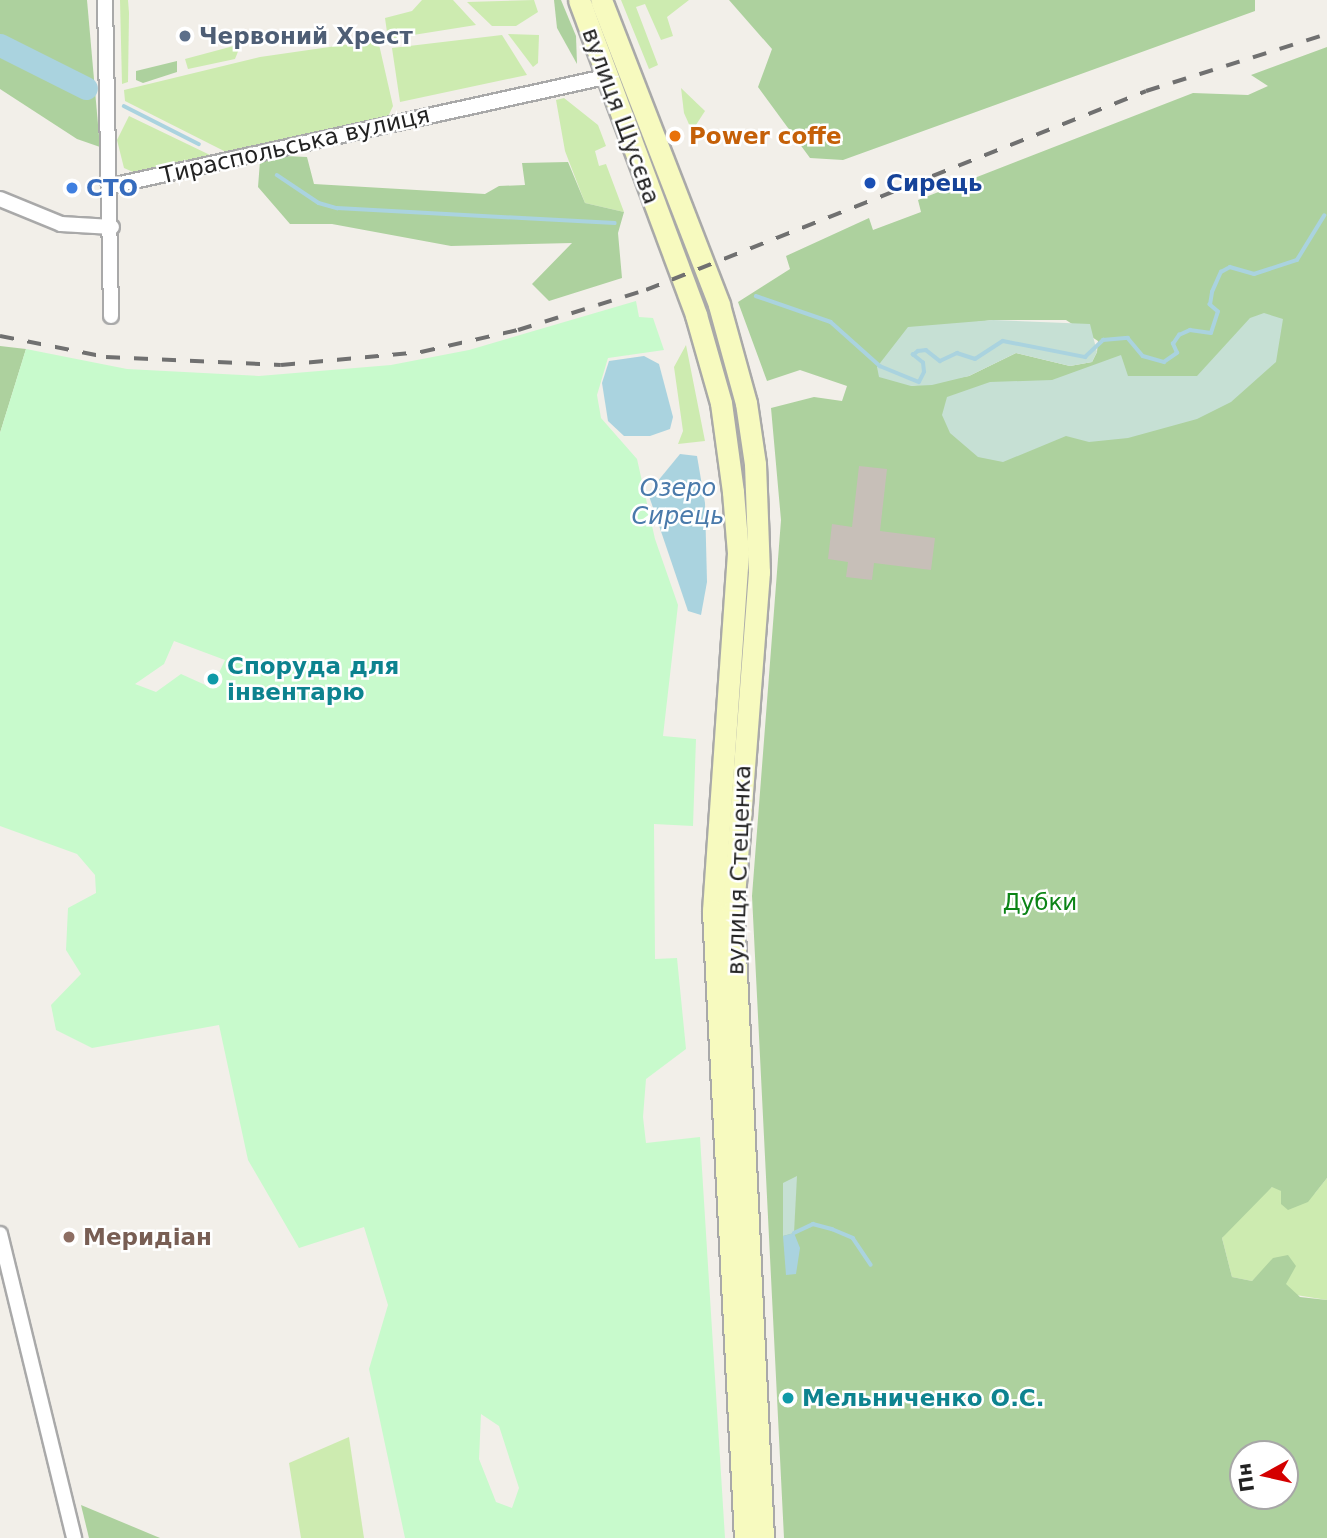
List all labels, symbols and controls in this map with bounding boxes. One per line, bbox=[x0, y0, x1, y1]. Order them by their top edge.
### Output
place label: Червоний Хрест bbox=[199, 22, 413, 50]
street label: вулиця Щусєва bbox=[576, 24, 666, 208]
marker: Червоний Хрест bbox=[177, 28, 193, 44]
street label: Тираспольська вулиця bbox=[158, 101, 432, 189]
place label: Power coffe bbox=[689, 122, 842, 150]
marker: Power coffe bbox=[667, 128, 683, 144]
place label: Сирець bbox=[886, 169, 983, 197]
marker: Сирець bbox=[860, 173, 880, 193]
place label: СТО bbox=[86, 174, 138, 202]
marker: СТО bbox=[64, 180, 80, 196]
water label: Озеро Сирець bbox=[632, 475, 724, 531]
place label: Споруда для інвентарю bbox=[227, 652, 399, 706]
marker: Споруда для інвентарю bbox=[205, 671, 221, 687]
street label: вулиця Стеценка bbox=[722, 765, 756, 975]
park label: Дубки bbox=[1003, 888, 1077, 916]
place label: Меридіан bbox=[83, 1223, 212, 1251]
marker: Меридіан bbox=[61, 1229, 77, 1245]
place label: Мельниченко О.С. bbox=[802, 1384, 1044, 1412]
marker: Мельниченко О.С. bbox=[780, 1390, 796, 1406]
north arrow bbox=[1229, 1440, 1299, 1510]
text: Пн bbox=[1232, 1462, 1258, 1494]

